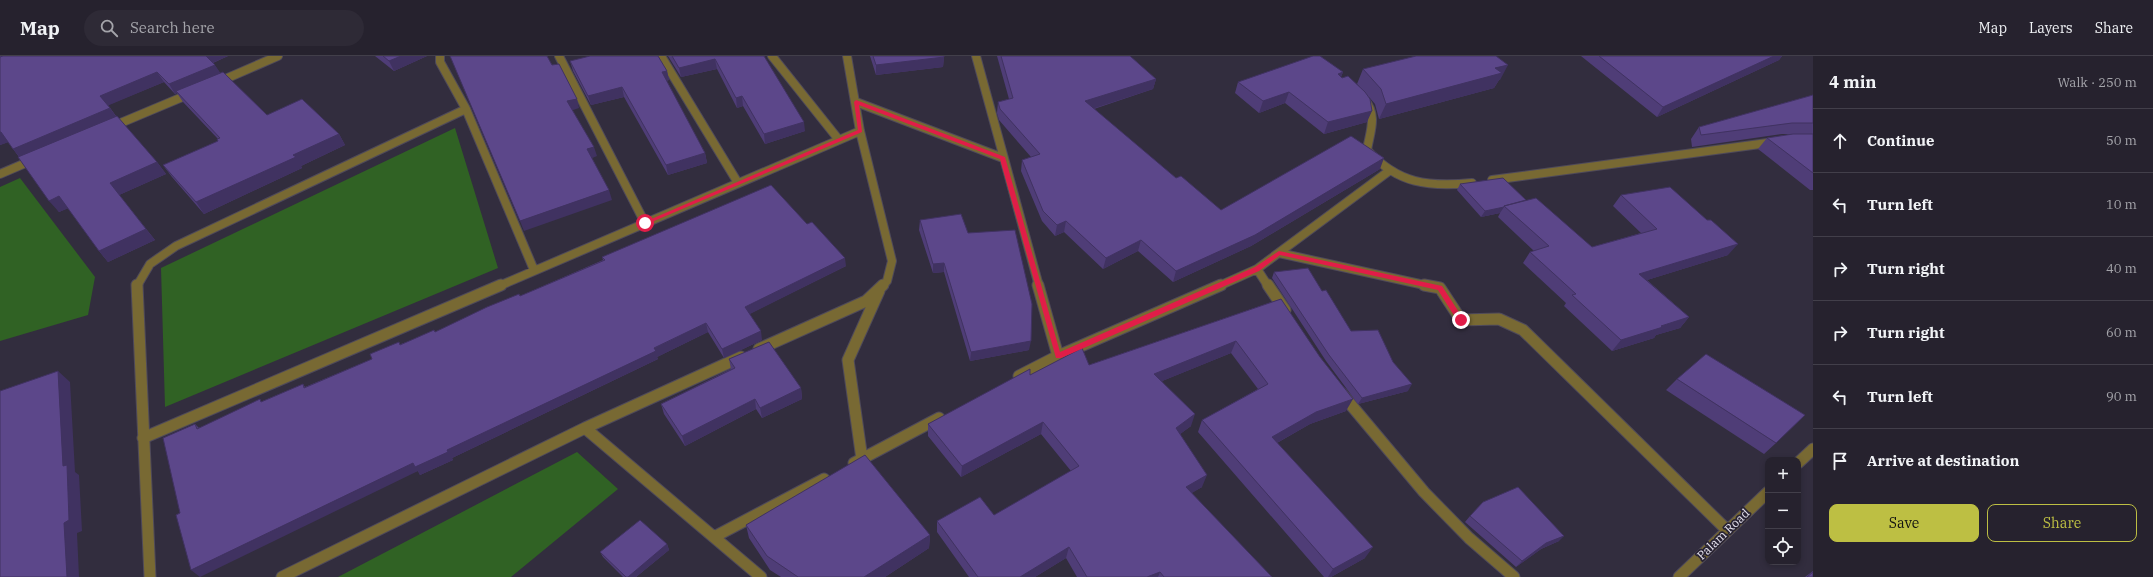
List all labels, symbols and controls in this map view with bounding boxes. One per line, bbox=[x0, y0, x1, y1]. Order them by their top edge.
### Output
search box bbox=[84, 10, 364, 46]
text: Map bbox=[20, 16, 60, 40]
icon: search bbox=[98, 17, 120, 39]
text: Search here bbox=[130, 18, 214, 37]
text: Map bbox=[1979, 19, 2007, 37]
text: Layers bbox=[2029, 19, 2073, 37]
text: Share bbox=[2095, 19, 2133, 37]
text: 4 min bbox=[1829, 71, 1877, 93]
text: Walk · 250 m bbox=[2058, 74, 2137, 91]
icon: ahead bbox=[1829, 130, 1851, 152]
text: Continue bbox=[1867, 131, 1934, 150]
text: 50 m bbox=[2106, 132, 2137, 149]
icon: left bbox=[1829, 194, 1851, 216]
text: Turn left bbox=[1867, 195, 1933, 214]
text: 10 m bbox=[2106, 196, 2137, 213]
route start bbox=[636, 214, 654, 232]
icon: right bbox=[1829, 258, 1851, 280]
text: Turn right bbox=[1867, 259, 1945, 278]
text: 40 m bbox=[2106, 260, 2137, 277]
route end bbox=[1452, 311, 1470, 329]
icon: right bbox=[1829, 322, 1851, 344]
text: Turn right bbox=[1867, 323, 1945, 342]
text: 60 m bbox=[2106, 324, 2137, 341]
icon: left bbox=[1829, 386, 1851, 408]
text: Turn left bbox=[1867, 387, 1933, 406]
text: 90 m bbox=[2106, 388, 2137, 405]
icon: arrive bbox=[1829, 450, 1851, 472]
text: Arrive at destination bbox=[1867, 451, 2019, 470]
map controls bbox=[1765, 457, 1801, 565]
button: + bbox=[1765, 457, 1801, 493]
button: − bbox=[1765, 493, 1801, 529]
button: Save bbox=[1829, 504, 1979, 542]
button: Share bbox=[1987, 504, 2137, 542]
street label: Palam Road bbox=[1694, 505, 1752, 563]
button: locate bbox=[1765, 529, 1801, 565]

